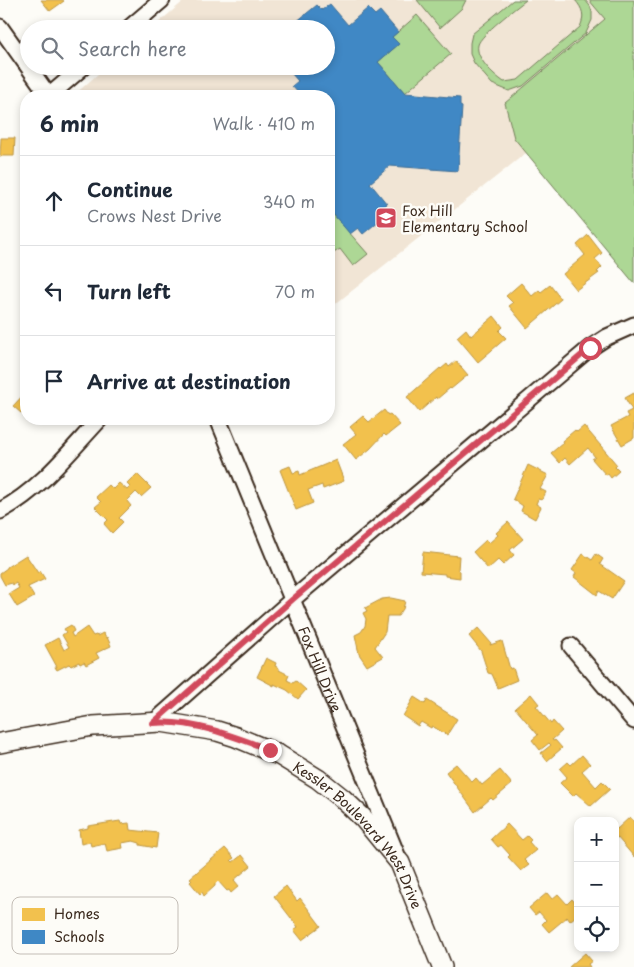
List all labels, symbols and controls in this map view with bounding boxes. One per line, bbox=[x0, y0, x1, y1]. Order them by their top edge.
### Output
search box bbox=[20, 20, 335, 75]
icon: search bbox=[38, 34, 66, 62]
text: Search here bbox=[78, 34, 187, 62]
text: 6 min bbox=[40, 107, 99, 139]
text: Walk · 410 m bbox=[213, 111, 315, 135]
text: Continue bbox=[87, 175, 173, 203]
icon: ahead bbox=[40, 187, 68, 215]
text: 340 m bbox=[263, 189, 315, 213]
place label: Fox Hill Elementary School bbox=[402, 200, 528, 237]
text: Crows Nest Drive bbox=[87, 203, 222, 227]
school or university icon: Fox Hill Elementary School bbox=[374, 206, 398, 230]
icon: left bbox=[40, 277, 68, 305]
text: Turn left bbox=[87, 277, 171, 305]
text: 70 m bbox=[275, 279, 315, 303]
route start bbox=[579, 337, 602, 360]
icon: arrive bbox=[40, 367, 68, 395]
text: Arrive at destination bbox=[87, 367, 291, 395]
street label: Fox Hill Drive bbox=[294, 623, 347, 715]
route end bbox=[259, 739, 282, 762]
street label: Kessler Boulevard West Drive bbox=[289, 756, 428, 912]
map controls bbox=[574, 817, 619, 952]
button: + bbox=[574, 817, 619, 862]
button: − bbox=[574, 862, 619, 907]
legend bbox=[12, 897, 178, 954]
text: Homes bbox=[54, 903, 100, 924]
button: locate bbox=[574, 907, 619, 952]
text: Schools bbox=[54, 926, 104, 947]

